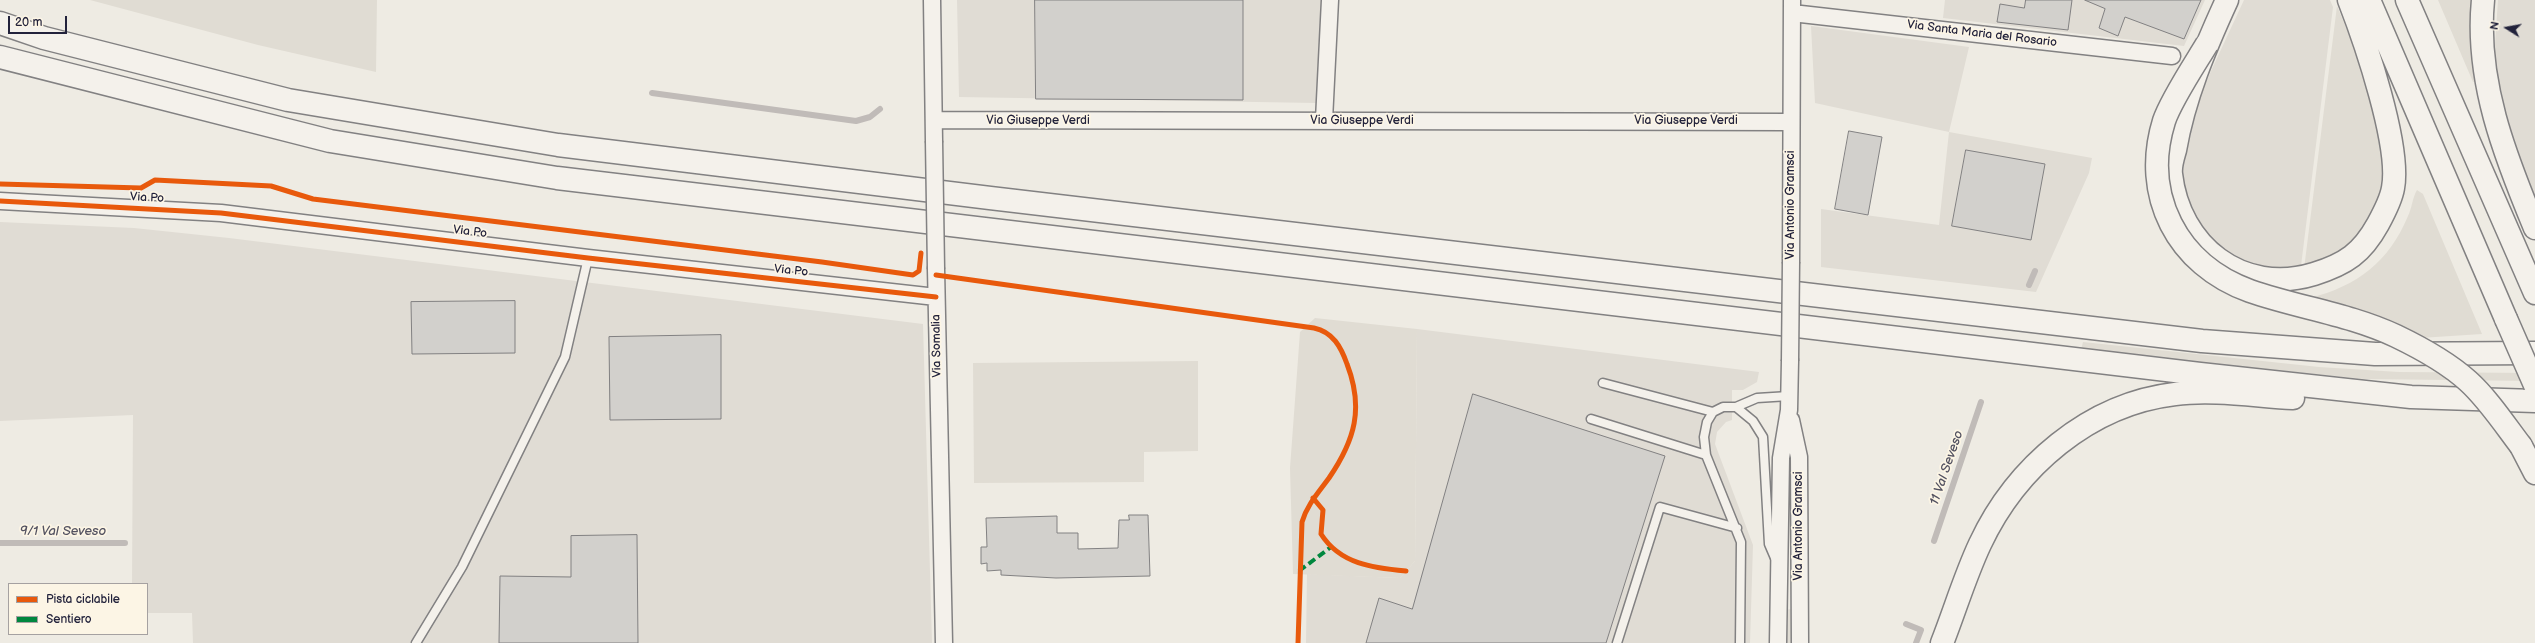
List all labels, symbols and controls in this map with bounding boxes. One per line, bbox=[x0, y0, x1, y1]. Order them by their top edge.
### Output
scale bar bbox=[10, 8, 69, 34]
north arrow bbox=[2487, 8, 2527, 48]
text: 20 m bbox=[15, 15, 42, 30]
street label: Via Santa Maria del Rosario bbox=[1906, 18, 2058, 50]
text: N bbox=[2488, 20, 2502, 31]
street label: Via Giuseppe Verdi bbox=[986, 114, 1090, 128]
street label: Via Giuseppe Verdi bbox=[1310, 114, 1414, 128]
street label: Via Giuseppe Verdi bbox=[1634, 114, 1738, 128]
street label: Via Antonio Gramsci bbox=[1784, 150, 1798, 260]
street label: Via Po bbox=[130, 190, 164, 206]
street label: Via Po bbox=[452, 223, 488, 241]
street label: Via Po bbox=[773, 262, 809, 280]
street label: Via Somalia bbox=[929, 314, 945, 378]
water label: 11 Val Seveso bbox=[1927, 429, 1967, 507]
street label: Via Antonio Gramsci bbox=[1792, 471, 1806, 581]
water label: 9/1 Val Seveso bbox=[20, 524, 106, 540]
legend bbox=[8, 583, 148, 635]
text: Pista ciclabile bbox=[46, 592, 120, 607]
text: Sentiero bbox=[46, 612, 92, 627]

